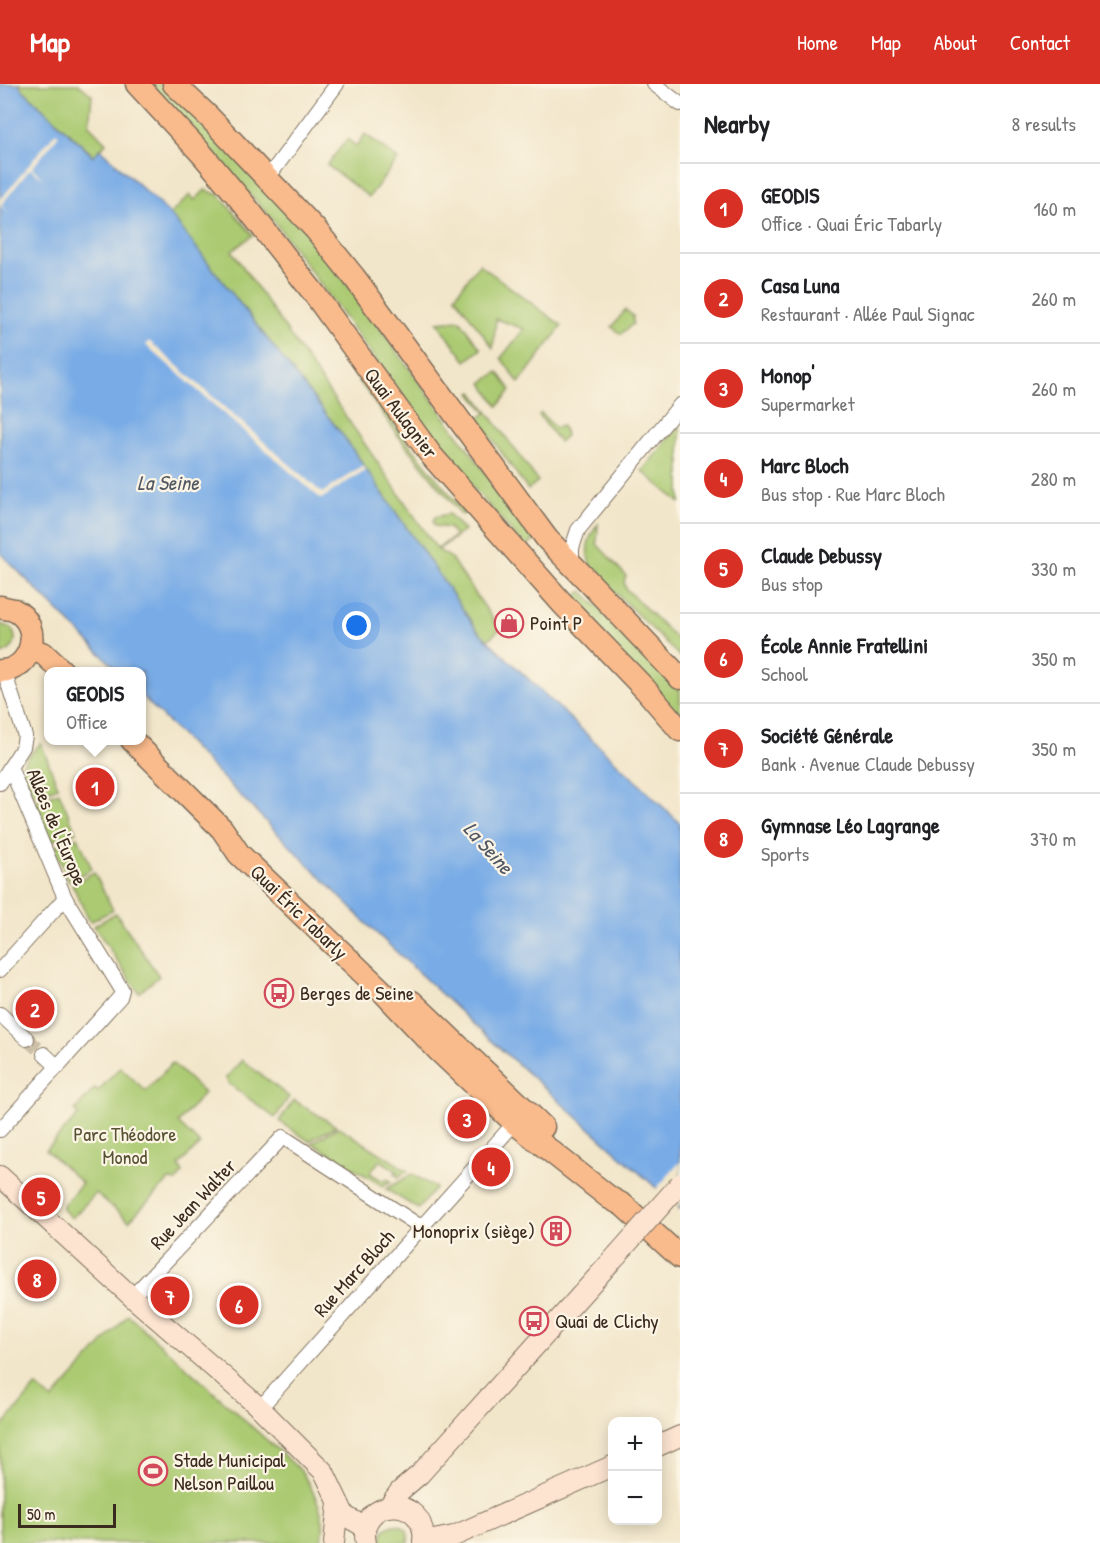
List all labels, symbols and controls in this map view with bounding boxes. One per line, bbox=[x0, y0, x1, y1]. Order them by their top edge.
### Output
text: Map bbox=[30, 23, 70, 61]
text: Home bbox=[797, 28, 838, 57]
text: Map bbox=[871, 28, 901, 57]
text: About bbox=[934, 28, 977, 57]
text: Contact bbox=[1010, 28, 1070, 57]
text: Nearby bbox=[704, 106, 770, 141]
text: 8 results bbox=[1011, 110, 1076, 137]
text: GEODIS bbox=[761, 180, 819, 210]
text: 1 bbox=[720, 195, 727, 222]
text: 160 m bbox=[1034, 195, 1076, 222]
text: Office · Quai Éric Tabarly bbox=[761, 210, 942, 237]
text: Casa Luna bbox=[761, 270, 839, 300]
text: 2 bbox=[719, 285, 728, 312]
text: 260 m bbox=[1032, 285, 1076, 312]
text: Restaurant · Allée Paul Signac bbox=[761, 300, 975, 327]
text: Monop' bbox=[761, 360, 815, 390]
street label: Quai Aulagnier bbox=[358, 362, 445, 464]
text: 3 bbox=[719, 375, 728, 402]
text: 260 m bbox=[1032, 375, 1076, 402]
text: Supermarket bbox=[761, 390, 855, 417]
text: Marc Bloch bbox=[761, 450, 848, 480]
text: 4 bbox=[720, 465, 727, 492]
text: 280 m bbox=[1031, 465, 1076, 492]
water label: La Seine bbox=[137, 468, 200, 497]
text: Bus stop · Rue Marc Bloch bbox=[761, 480, 945, 507]
text: Claude Debussy bbox=[761, 540, 882, 570]
text: 5 bbox=[719, 555, 728, 582]
text: 330 m bbox=[1031, 555, 1076, 582]
text: Bus stop bbox=[761, 570, 823, 597]
shop icon: Point P bbox=[493, 607, 525, 639]
place label: Point P bbox=[530, 609, 582, 636]
your location bbox=[342, 611, 371, 640]
text: École Annie Fratellini bbox=[761, 630, 928, 660]
text: 6 bbox=[720, 645, 727, 672]
text: 350 m bbox=[1031, 645, 1076, 672]
text: School bbox=[761, 660, 808, 687]
popup bbox=[44, 667, 146, 745]
text: GEODIS bbox=[66, 678, 124, 708]
text: Office bbox=[66, 708, 108, 735]
text: Société Générale bbox=[761, 720, 893, 750]
text: 7 bbox=[719, 735, 728, 762]
text: 350 m bbox=[1031, 735, 1076, 762]
text: Bank · Avenue Claude Debussy bbox=[761, 750, 975, 777]
street label: Allées de l'Europe bbox=[21, 764, 94, 889]
pin: 1 bbox=[76, 764, 115, 810]
text: Gymnase Léo Lagrange bbox=[761, 810, 940, 840]
water label: La Seine bbox=[457, 815, 521, 881]
text: 8 bbox=[719, 825, 728, 852]
text: 370 m bbox=[1030, 825, 1076, 852]
text: Sports bbox=[761, 840, 809, 867]
street label: Quai Éric Tabarly bbox=[245, 858, 354, 965]
bus stop icon: Berges de Seine bbox=[263, 977, 295, 1009]
place label: Berges de Seine bbox=[300, 979, 414, 1006]
pin: 2 bbox=[15, 986, 54, 1032]
pin: 3 bbox=[448, 1096, 486, 1142]
park label: Parc Théodore Monod bbox=[74, 1120, 176, 1170]
pin: 4 bbox=[472, 1144, 510, 1190]
street label: Rue Jean Walter bbox=[144, 1152, 242, 1255]
pin: 5 bbox=[22, 1174, 60, 1220]
building icon: Monoprix (siège) bbox=[540, 1215, 572, 1247]
place label: Monoprix (siège) bbox=[413, 1217, 535, 1244]
street label: Rue Marc Bloch bbox=[307, 1223, 400, 1322]
pin: 8 bbox=[18, 1256, 57, 1302]
pin: 7 bbox=[150, 1274, 190, 1318]
pin: 6 bbox=[220, 1282, 258, 1328]
bus stop icon: Quai de Clichy bbox=[518, 1305, 550, 1337]
place label: Quai de Clichy bbox=[555, 1307, 659, 1334]
map controls bbox=[608, 1417, 662, 1525]
button: + bbox=[608, 1417, 662, 1471]
place label: Stade Municipal Nelson Paillou bbox=[174, 1446, 286, 1496]
sports icon: Stade Municipal Nelson Paillou bbox=[137, 1455, 169, 1487]
button: − bbox=[608, 1471, 662, 1525]
scale bar bbox=[18, 1501, 116, 1528]
text: 50 m bbox=[27, 1503, 56, 1525]

